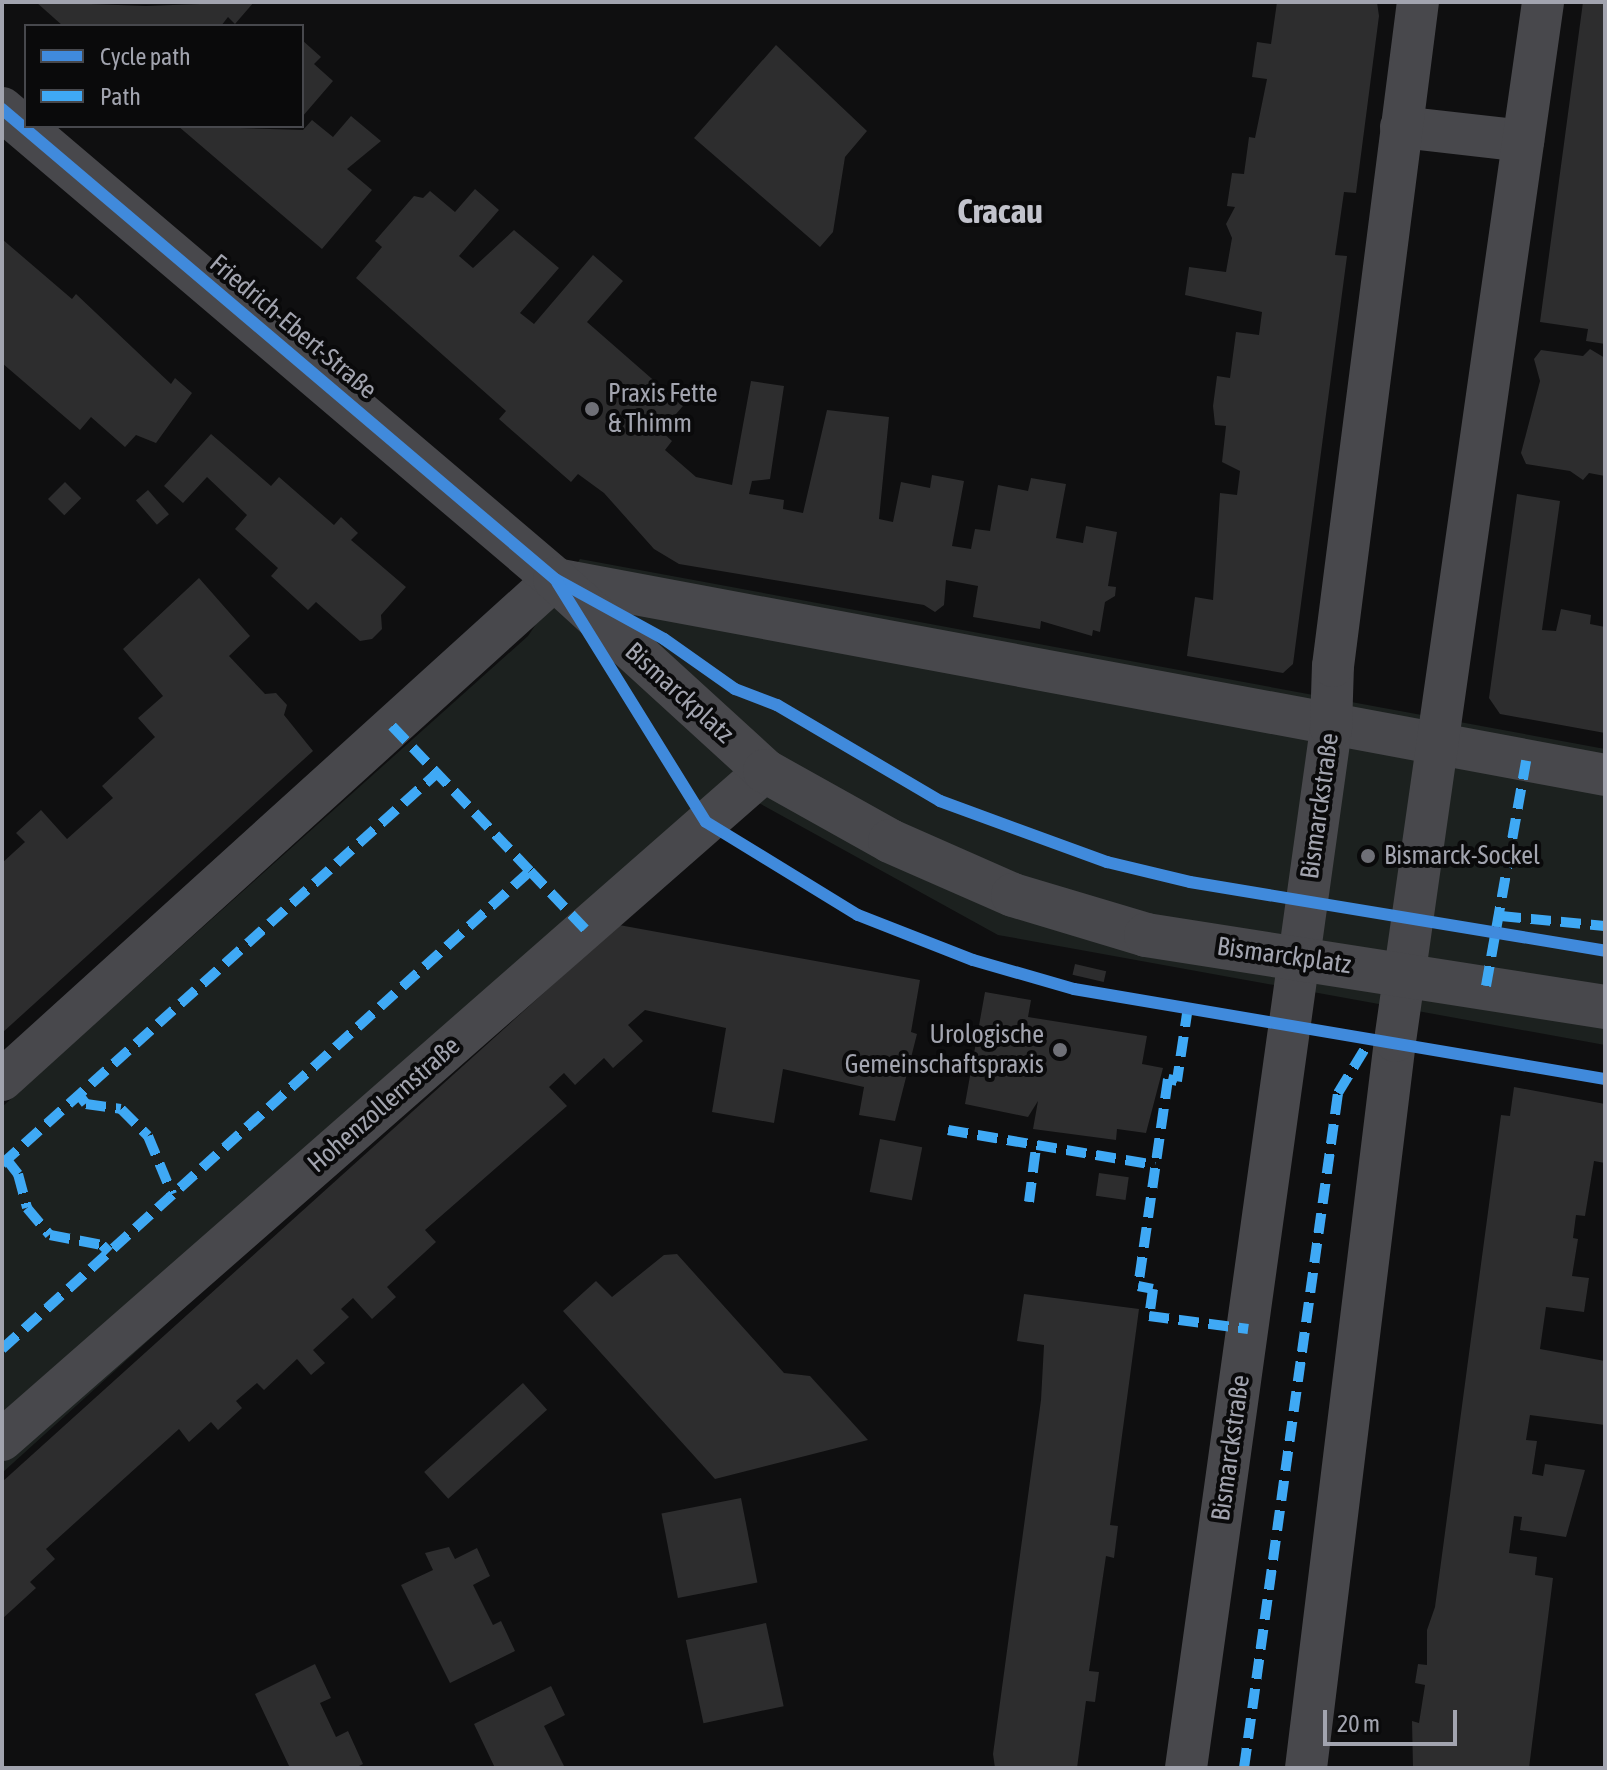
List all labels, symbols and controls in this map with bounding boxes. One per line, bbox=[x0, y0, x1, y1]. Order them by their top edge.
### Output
legend bbox=[24, 24, 304, 128]
text: Cycle path bbox=[100, 43, 191, 70]
text: Path bbox=[100, 83, 141, 110]
district label: Cracau bbox=[957, 191, 1043, 231]
street label: Friedrich-Ebert-Straße bbox=[203, 248, 383, 406]
place label: Praxis Fette & Thimm bbox=[608, 378, 717, 440]
marker: Praxis Fette & Thimm bbox=[583, 400, 601, 418]
street label: Bismarckplatz bbox=[618, 636, 740, 750]
street label: Bismarckstraße bbox=[1294, 731, 1346, 881]
place label: Bismarck-Sockel bbox=[1384, 840, 1540, 872]
marker: Bismarck-Sockel bbox=[1359, 847, 1377, 865]
street label: Bismarckplatz bbox=[1215, 931, 1353, 981]
place label: Urologische Gemeinschaftspraxis bbox=[845, 1019, 1044, 1080]
street label: Hohenzollernstraße bbox=[302, 1031, 466, 1179]
marker: Urologische Gemeinschaftspraxis bbox=[1051, 1041, 1069, 1059]
street label: Bismarckstraße bbox=[1205, 1373, 1257, 1523]
scale bar bbox=[1327, 1694, 1461, 1744]
text: 20 m bbox=[1337, 1710, 1380, 1737]

